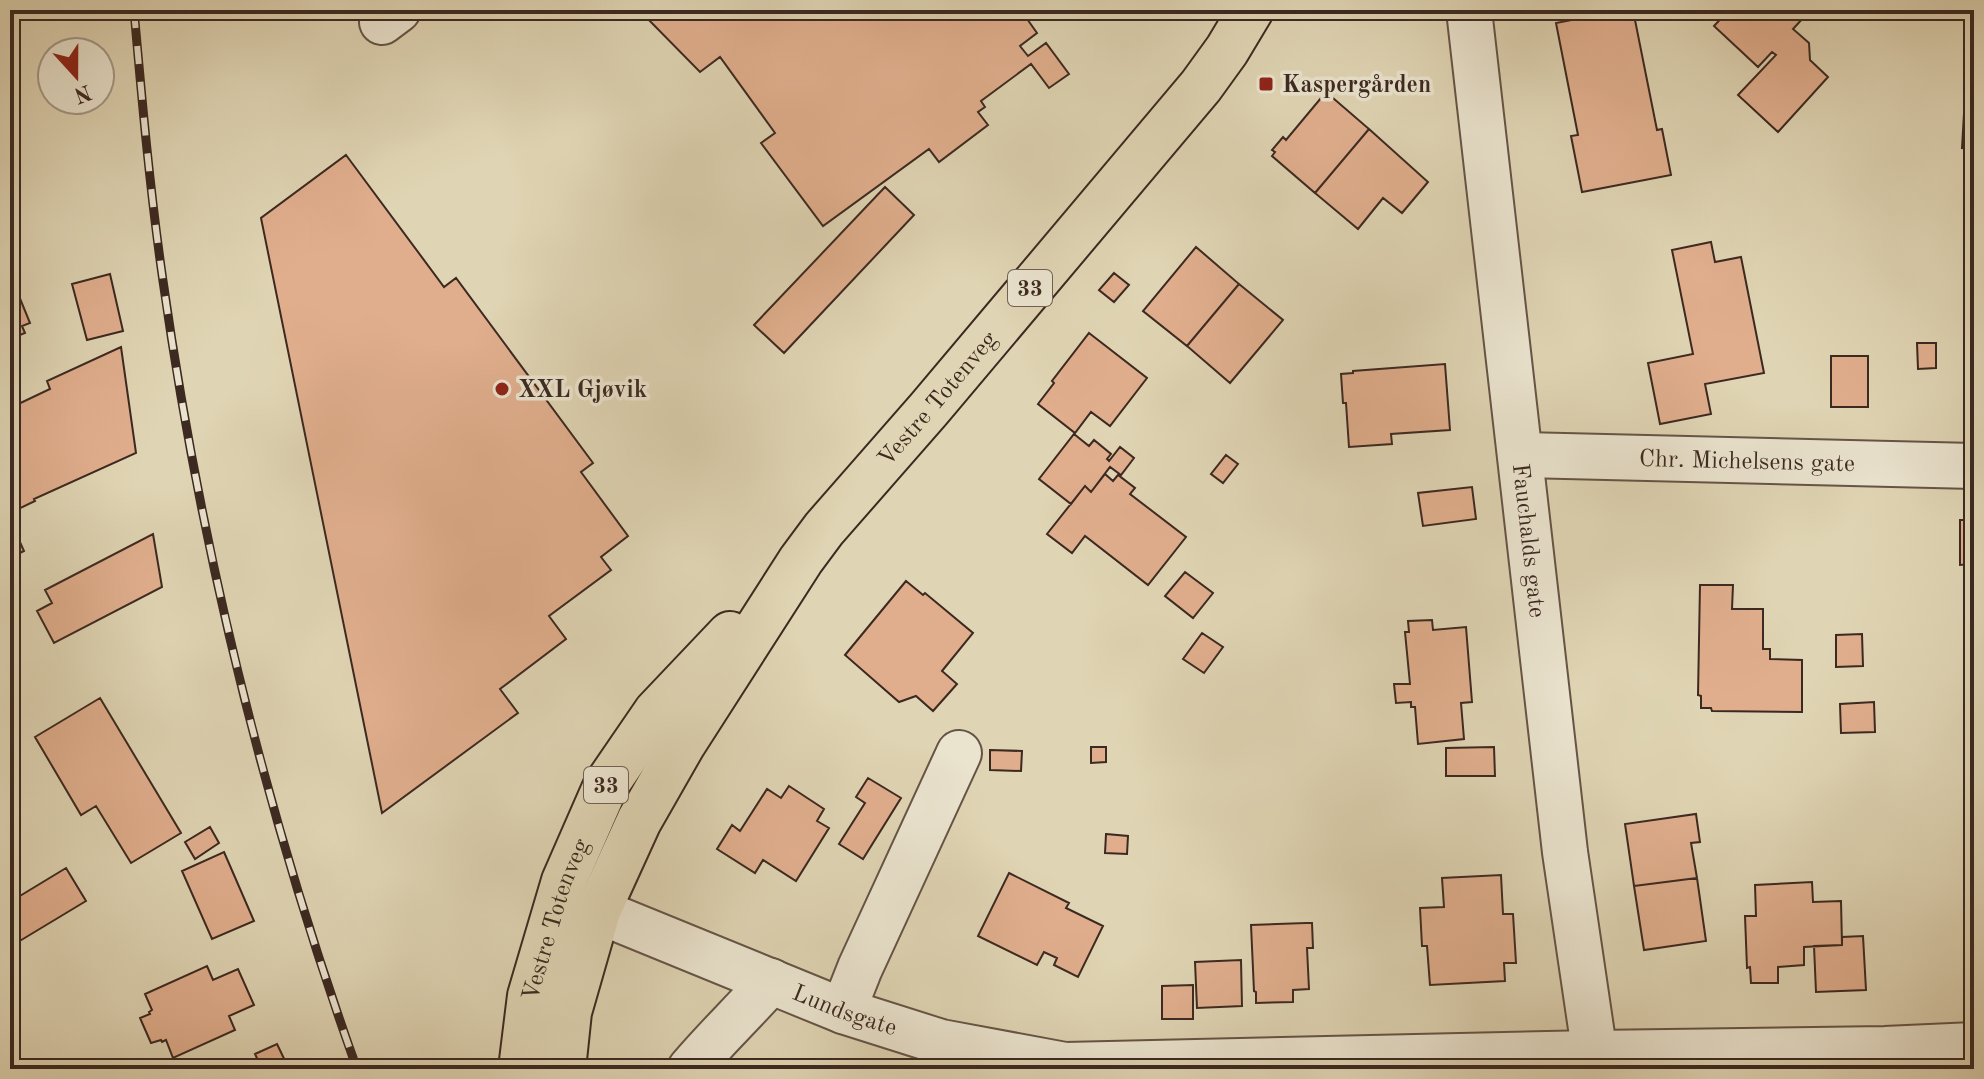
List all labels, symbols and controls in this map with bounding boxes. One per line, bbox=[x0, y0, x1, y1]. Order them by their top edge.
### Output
north arrow bbox=[36, 36, 116, 116]
place label: Kaspergården bbox=[1282, 74, 1431, 98]
marker: Kaspergården bbox=[1257, 75, 1275, 93]
text: N bbox=[70, 80, 94, 106]
road number: 33 bbox=[1008, 270, 1052, 306]
street label: Vestre Totenveg bbox=[875, 328, 1003, 472]
place label: XXL Gjøvik bbox=[518, 379, 647, 403]
marker: XXL Gjøvik bbox=[493, 380, 511, 398]
street label: Chr. Michelsens gate bbox=[1639, 448, 1855, 477]
street label: Fauchalds gate bbox=[1507, 462, 1548, 619]
road number: 33 bbox=[584, 767, 628, 803]
street label: Vestre Totenveg bbox=[519, 836, 595, 1004]
street label: Lundsgate bbox=[788, 982, 899, 1041]

